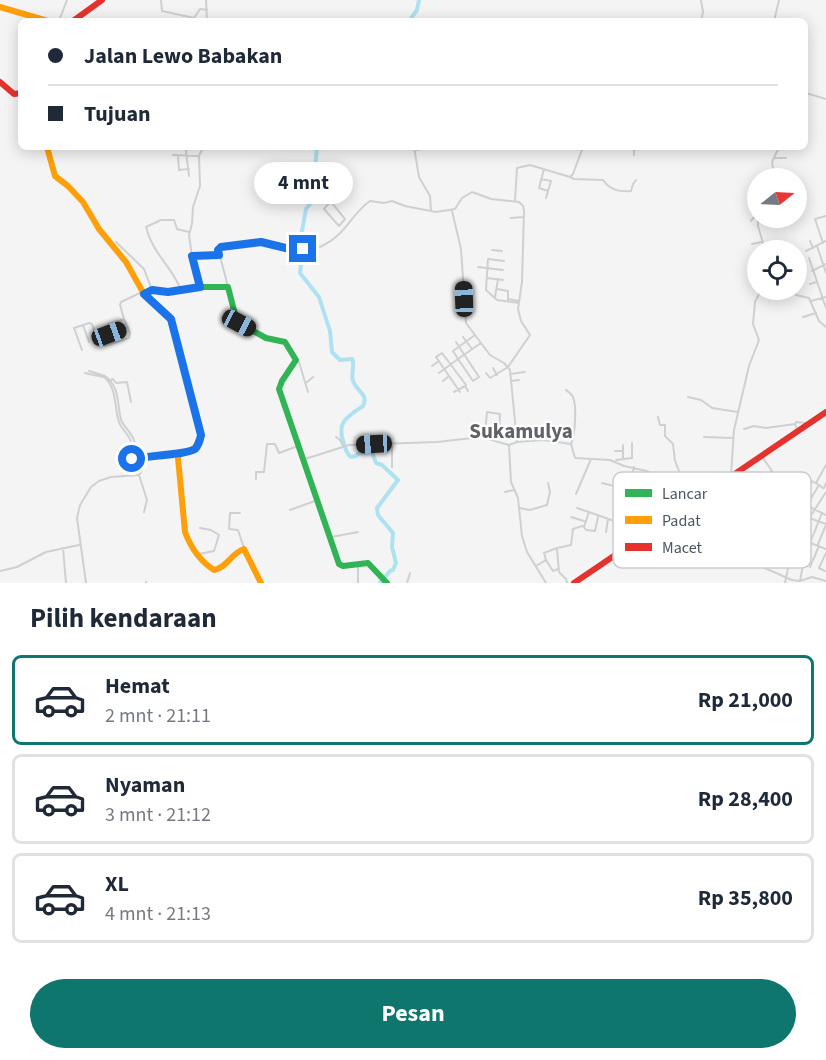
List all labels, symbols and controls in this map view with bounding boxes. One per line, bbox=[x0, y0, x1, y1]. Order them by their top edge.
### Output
text: Jalan Lewo Babakan bbox=[84, 40, 282, 72]
text: Tujuan bbox=[84, 98, 151, 130]
callout: 4 mnt bbox=[254, 162, 352, 204]
north arrow bbox=[747, 168, 807, 228]
map controls bbox=[747, 168, 807, 300]
text: 4 mnt bbox=[278, 169, 329, 197]
route end bbox=[289, 235, 316, 262]
button: locate bbox=[747, 240, 807, 300]
car bbox=[454, 281, 474, 317]
car bbox=[219, 307, 259, 339]
car bbox=[89, 319, 129, 349]
district label: Sukamulya bbox=[469, 416, 573, 446]
car bbox=[356, 434, 392, 454]
route start bbox=[118, 445, 145, 472]
legend bbox=[613, 472, 811, 568]
text: Lancar bbox=[662, 483, 708, 505]
text: Padat bbox=[662, 510, 701, 532]
text: Macet bbox=[662, 537, 702, 559]
text: Pilih kendaraan bbox=[30, 599, 217, 638]
text: Hemat bbox=[105, 670, 170, 702]
icon: car bbox=[33, 673, 87, 727]
text: Rp 21,000 bbox=[698, 684, 793, 716]
text: 2 mnt · 21:11 bbox=[105, 702, 211, 730]
text: Nyaman bbox=[105, 769, 185, 801]
icon: car bbox=[33, 772, 87, 826]
text: Rp 28,400 bbox=[698, 783, 793, 815]
text: 3 mnt · 21:12 bbox=[105, 801, 211, 829]
text: XL bbox=[105, 868, 129, 900]
icon: car bbox=[33, 871, 87, 925]
text: Rp 35,800 bbox=[698, 882, 793, 914]
text: 4 mnt · 21:13 bbox=[105, 900, 211, 928]
button: Pesan bbox=[30, 979, 796, 1048]

